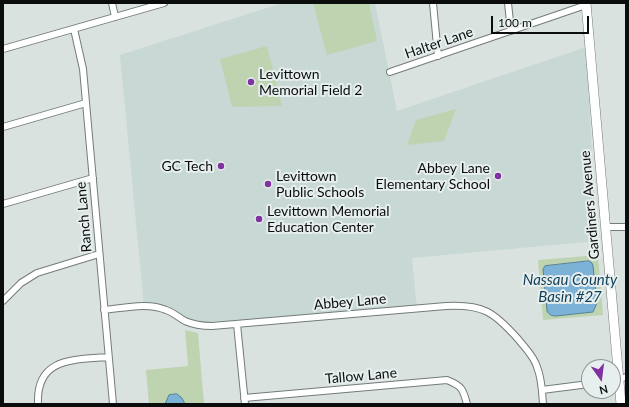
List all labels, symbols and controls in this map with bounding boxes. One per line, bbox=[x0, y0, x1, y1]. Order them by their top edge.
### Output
scale bar bbox=[493, 8, 591, 34]
text: 100 m bbox=[498, 15, 532, 30]
street label: Halter Lane bbox=[403, 23, 475, 63]
place label: Levittown Memorial Field 2 bbox=[259, 66, 362, 98]
marker: Levittown Memorial Field 2 bbox=[246, 77, 256, 87]
street label: Gardiners Avenue bbox=[577, 150, 603, 260]
place label: GC Tech bbox=[161, 158, 213, 174]
place label: Abbey Lane Elementary School bbox=[376, 160, 490, 192]
marker: GC Tech bbox=[216, 161, 226, 171]
place label: Levittown Public Schools bbox=[276, 168, 364, 200]
marker: Abbey Lane Elementary School bbox=[493, 171, 503, 181]
marker: Levittown Public Schools bbox=[263, 179, 273, 189]
street label: Ranch Lane bbox=[73, 181, 95, 253]
place label: Levittown Memorial Education Center bbox=[267, 203, 390, 236]
marker: Levittown Memorial Education Center bbox=[254, 214, 264, 224]
water label: Nassau County Basin #27 bbox=[523, 271, 617, 306]
street label: Abbey Lane bbox=[313, 290, 387, 314]
north arrow bbox=[581, 359, 621, 399]
street label: Tallow Lane bbox=[324, 364, 398, 388]
text: N bbox=[598, 383, 609, 397]

